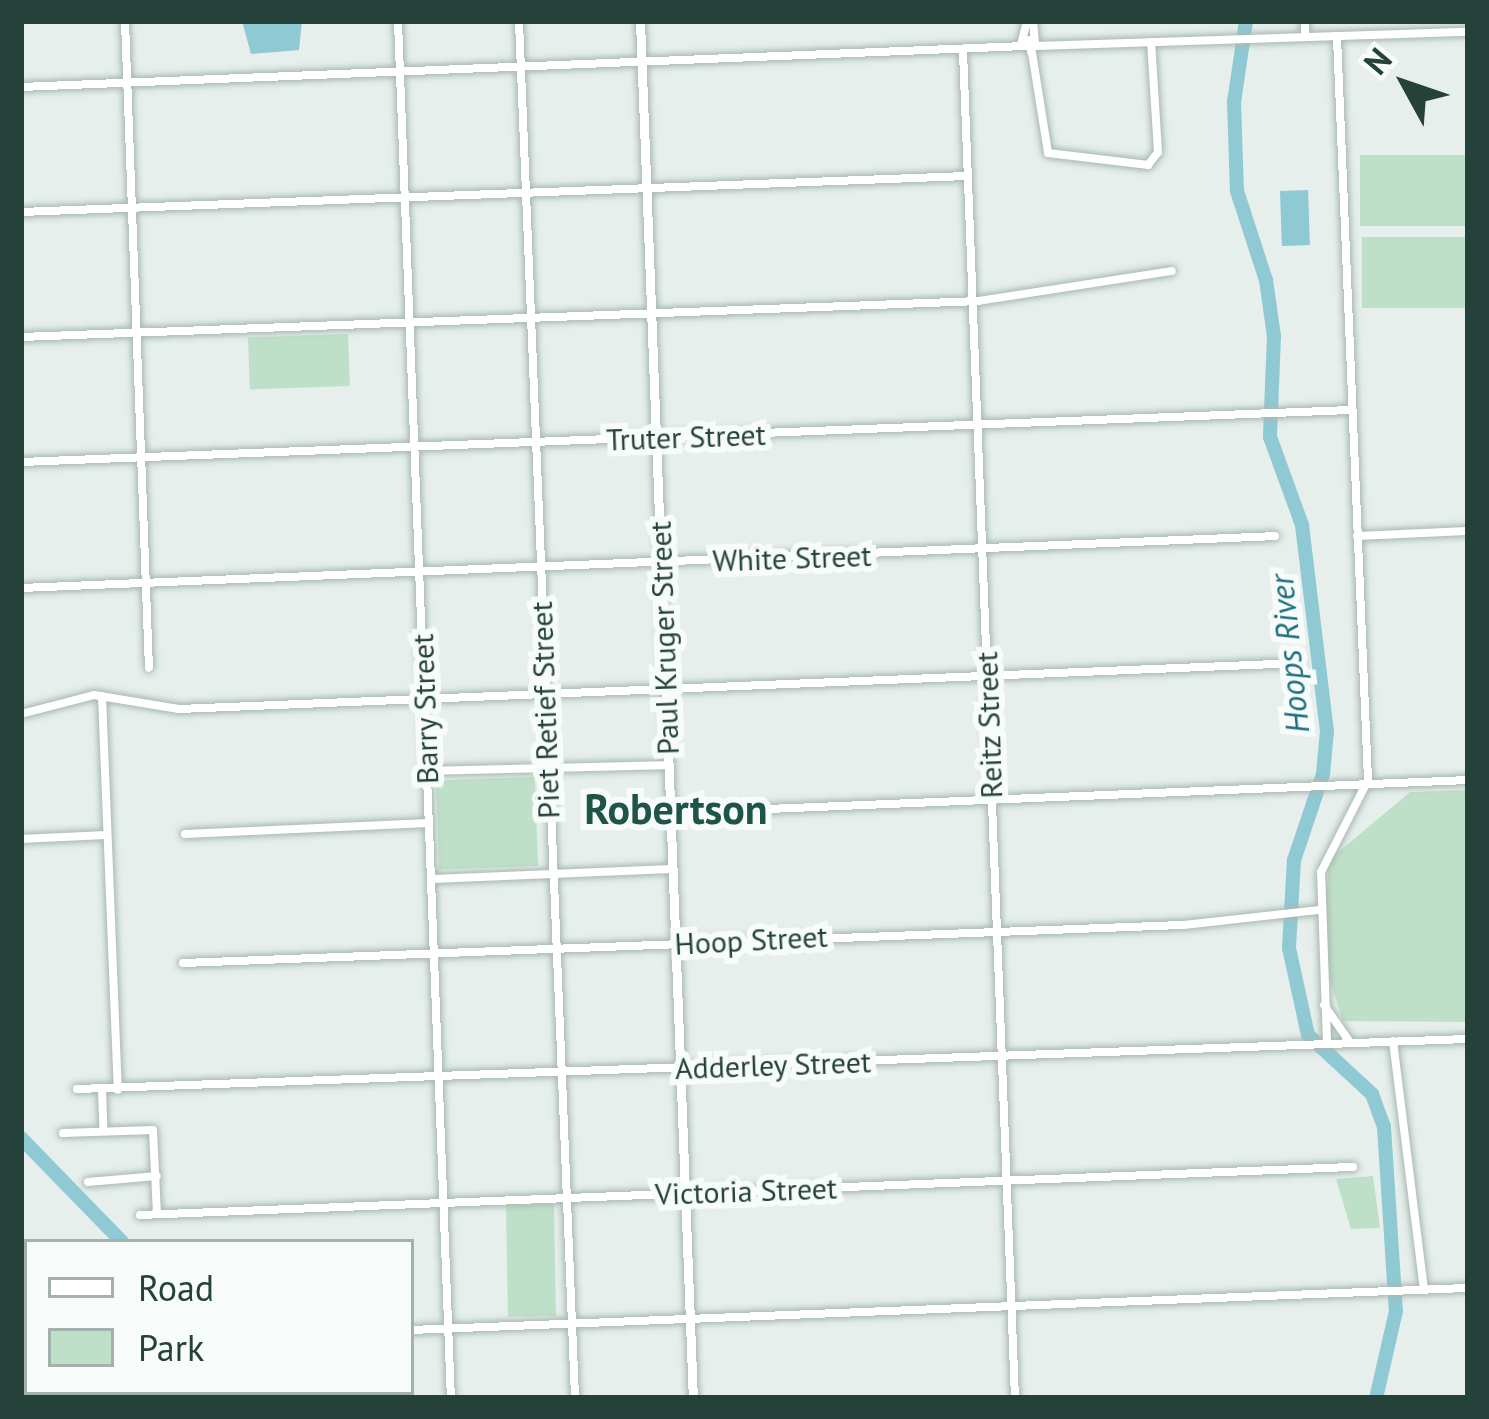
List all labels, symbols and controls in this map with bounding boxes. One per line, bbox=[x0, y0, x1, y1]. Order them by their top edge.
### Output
north arrow bbox=[1345, 24, 1465, 144]
text: N bbox=[1354, 38, 1400, 83]
street label: Truter Street bbox=[606, 416, 766, 458]
street label: Paul Kruger Street bbox=[642, 521, 686, 755]
street label: White Street bbox=[712, 537, 872, 579]
water label: Hoops River bbox=[1261, 573, 1317, 735]
street label: Piet Retief Street bbox=[523, 601, 567, 819]
street label: Barry Street bbox=[404, 633, 446, 785]
street label: Reitz Street bbox=[968, 650, 1010, 800]
district label: Robertson bbox=[584, 784, 768, 834]
street label: Hoop Street bbox=[674, 918, 828, 962]
street label: Adderley Street bbox=[674, 1044, 872, 1086]
street label: Victoria Street bbox=[654, 1170, 838, 1212]
legend bbox=[24, 1239, 414, 1395]
text: Road bbox=[138, 1264, 214, 1311]
text: Park bbox=[138, 1324, 204, 1371]

